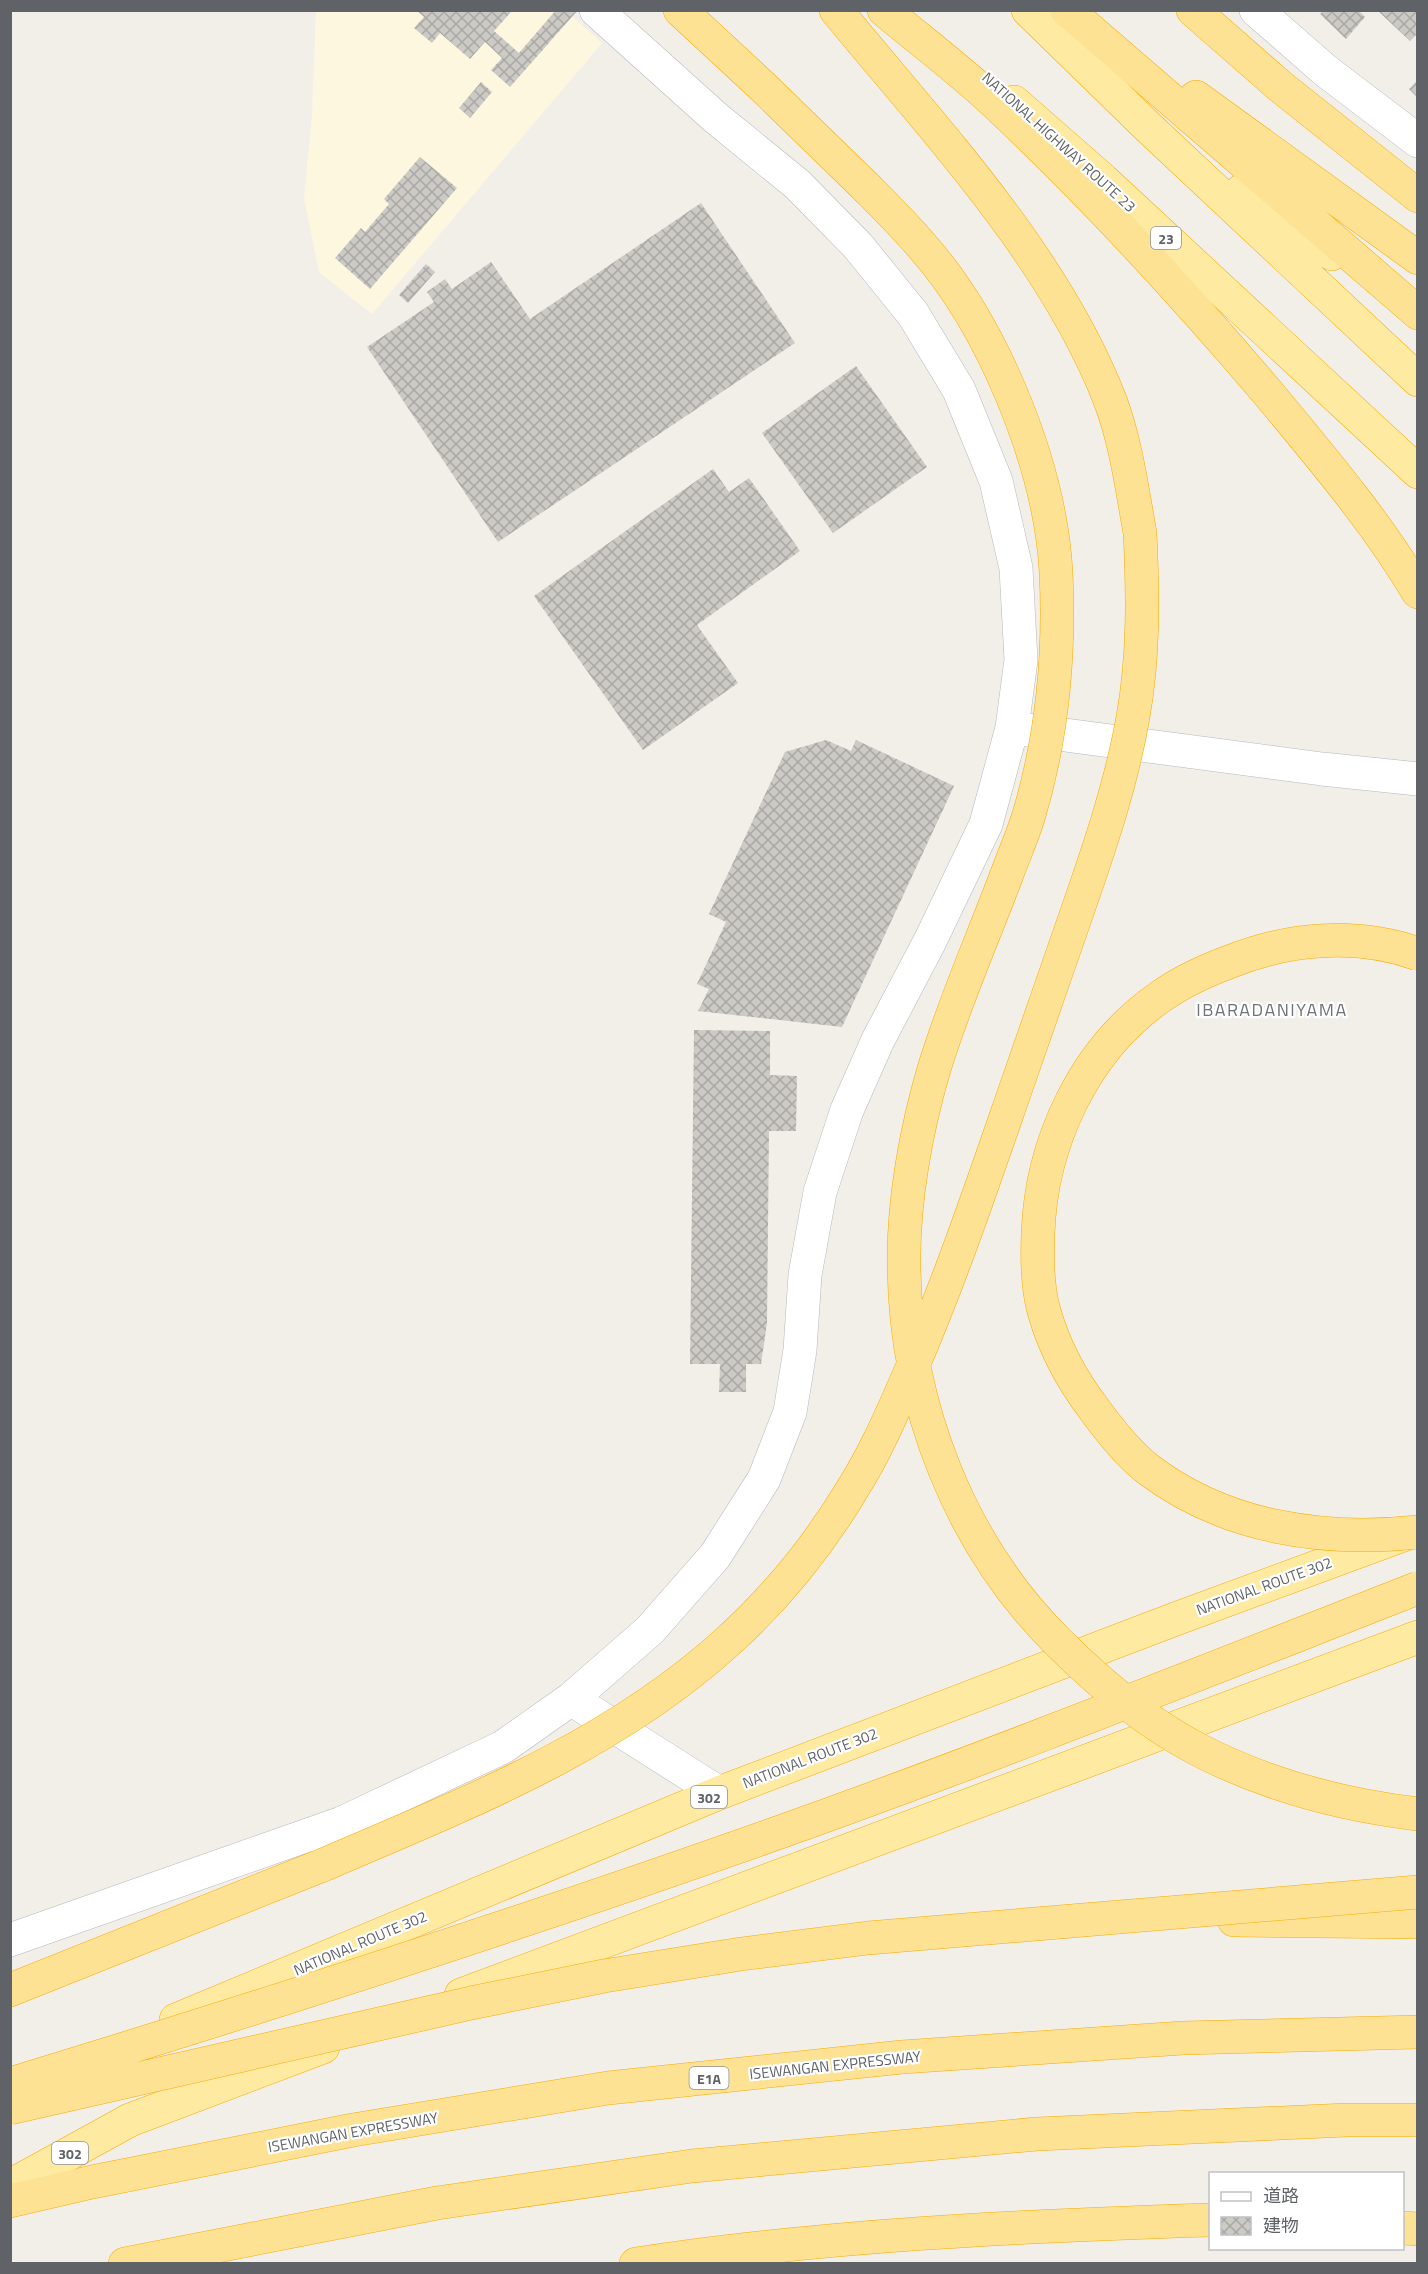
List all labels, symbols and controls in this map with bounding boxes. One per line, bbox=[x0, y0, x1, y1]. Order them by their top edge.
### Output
street label: NATIONAL HIGHWAY ROUTE 23 bbox=[977, 66, 1141, 218]
road number: 23 bbox=[1151, 227, 1181, 249]
district label: IBARADANIYAMA bbox=[1196, 996, 1348, 1023]
street label: NATIONAL ROUTE 302 bbox=[1193, 1551, 1335, 1621]
street label: NATIONAL ROUTE 302 bbox=[739, 1722, 881, 1794]
road number: 302 bbox=[691, 1786, 727, 1808]
street label: NATIONAL ROUTE 302 bbox=[290, 1904, 430, 1982]
street label: ISEWANGAN EXPRESSWAY bbox=[748, 2045, 922, 2085]
road number: E1A bbox=[690, 2067, 728, 2089]
street label: ISEWANGAN EXPRESSWAY bbox=[266, 2106, 440, 2158]
road number: 302 bbox=[52, 2142, 88, 2164]
legend bbox=[1209, 2172, 1404, 2250]
text: 道路 bbox=[1263, 2182, 1299, 2209]
text: 建物 bbox=[1263, 2212, 1299, 2239]

